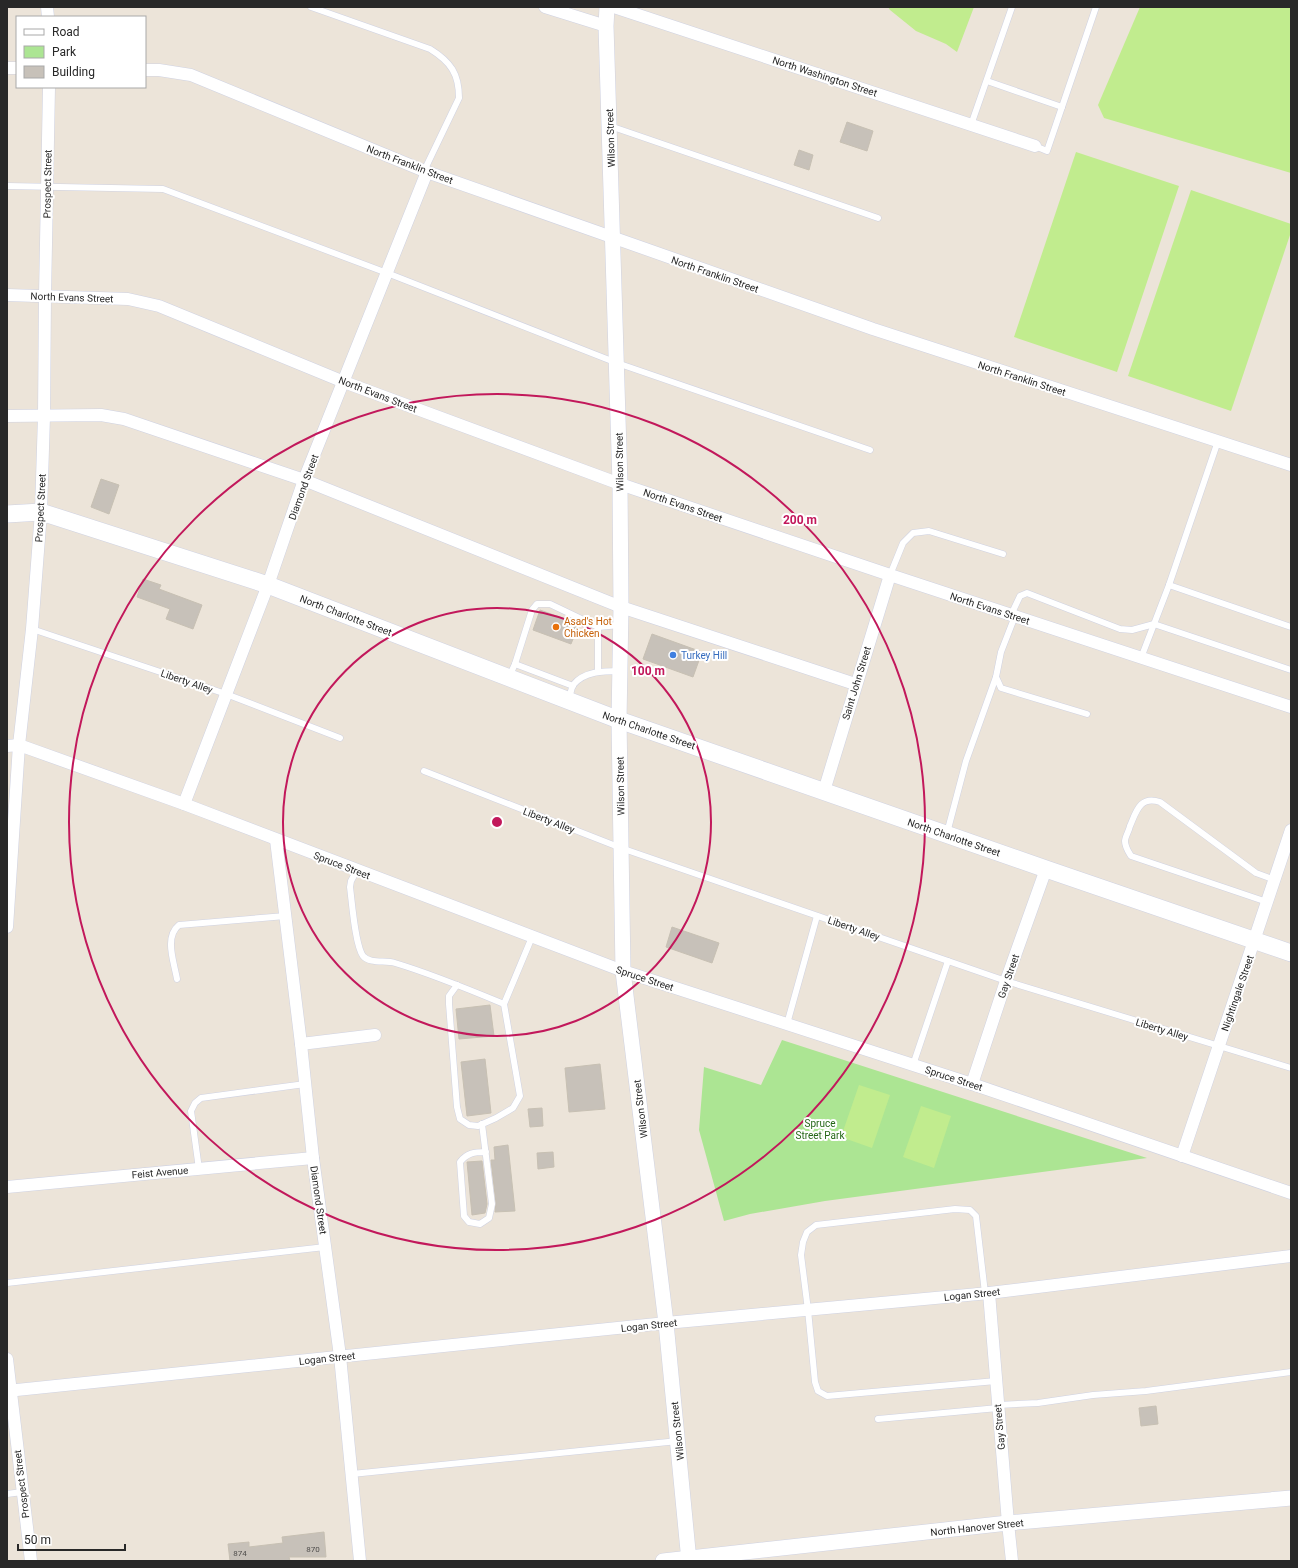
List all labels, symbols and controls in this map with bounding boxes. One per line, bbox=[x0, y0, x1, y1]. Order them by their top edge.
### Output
legend bbox=[16, 16, 146, 88]
text: Road bbox=[52, 25, 80, 39]
text: Park bbox=[52, 45, 77, 59]
street label: North Washington Street bbox=[771, 54, 879, 99]
text: Building bbox=[52, 65, 95, 79]
street label: Wilson Street bbox=[604, 108, 617, 168]
street label: North Franklin Street bbox=[365, 143, 455, 186]
street label: Prospect Street bbox=[41, 150, 54, 218]
street label: North Franklin Street bbox=[670, 254, 760, 295]
street label: North Evans Street bbox=[30, 291, 114, 304]
street label: North Franklin Street bbox=[977, 359, 1067, 398]
street label: North Evans Street bbox=[337, 374, 419, 414]
street label: Wilson Street bbox=[613, 432, 626, 492]
street label: Diamond Street bbox=[287, 453, 320, 521]
street label: Prospect Street bbox=[33, 473, 48, 543]
street label: North Evans Street bbox=[642, 487, 724, 524]
text: 200 m bbox=[783, 513, 817, 527]
street label: North Evans Street bbox=[949, 590, 1031, 627]
street label: North Charlotte Street bbox=[298, 593, 393, 638]
place label: Asad's Hot Chicken bbox=[564, 616, 612, 639]
marker: Asad's Hot Chicken bbox=[551, 622, 561, 632]
street label: Saint John Street bbox=[840, 645, 873, 721]
marker: Turkey Hill bbox=[668, 650, 678, 660]
place label: Turkey Hill bbox=[681, 650, 727, 661]
text: 100 m bbox=[631, 664, 665, 678]
street label: Liberty Alley bbox=[159, 667, 215, 696]
street label: North Charlotte Street bbox=[601, 709, 697, 752]
street label: Wilson Street bbox=[614, 756, 627, 816]
street label: Liberty Alley bbox=[522, 806, 576, 835]
centre of rings bbox=[490, 815, 504, 829]
street label: North Charlotte Street bbox=[906, 816, 1002, 859]
street label: Spruce Street bbox=[312, 850, 372, 881]
street label: Liberty Alley bbox=[826, 914, 882, 943]
street label: Gay Street bbox=[996, 953, 1021, 1000]
street label: Nightingale Street bbox=[1219, 954, 1256, 1033]
street label: Spruce Street bbox=[615, 964, 675, 993]
street label: Liberty Alley bbox=[1134, 1016, 1190, 1043]
street label: Spruce Street bbox=[924, 1064, 984, 1093]
street label: Wilson Street bbox=[631, 1079, 650, 1139]
park label: Spruce Street Park bbox=[795, 1118, 845, 1141]
street label: Feist Avenue bbox=[131, 1165, 189, 1180]
street label: Diamond Street bbox=[308, 1165, 329, 1235]
street label: Logan Street bbox=[943, 1286, 1001, 1303]
street label: Logan Street bbox=[620, 1317, 678, 1334]
street label: Logan Street bbox=[298, 1350, 356, 1367]
street label: Wilson Street bbox=[669, 1401, 686, 1461]
street label: Gay Street bbox=[992, 1404, 1007, 1450]
street label: Prospect Street bbox=[12, 1449, 31, 1519]
street label: North Hanover Street bbox=[930, 1517, 1024, 1538]
scale bar bbox=[18, 1526, 125, 1552]
text: 50 m bbox=[24, 1533, 51, 1547]
house number: 870 bbox=[306, 1545, 320, 1554]
house number: 874 bbox=[233, 1549, 247, 1558]

